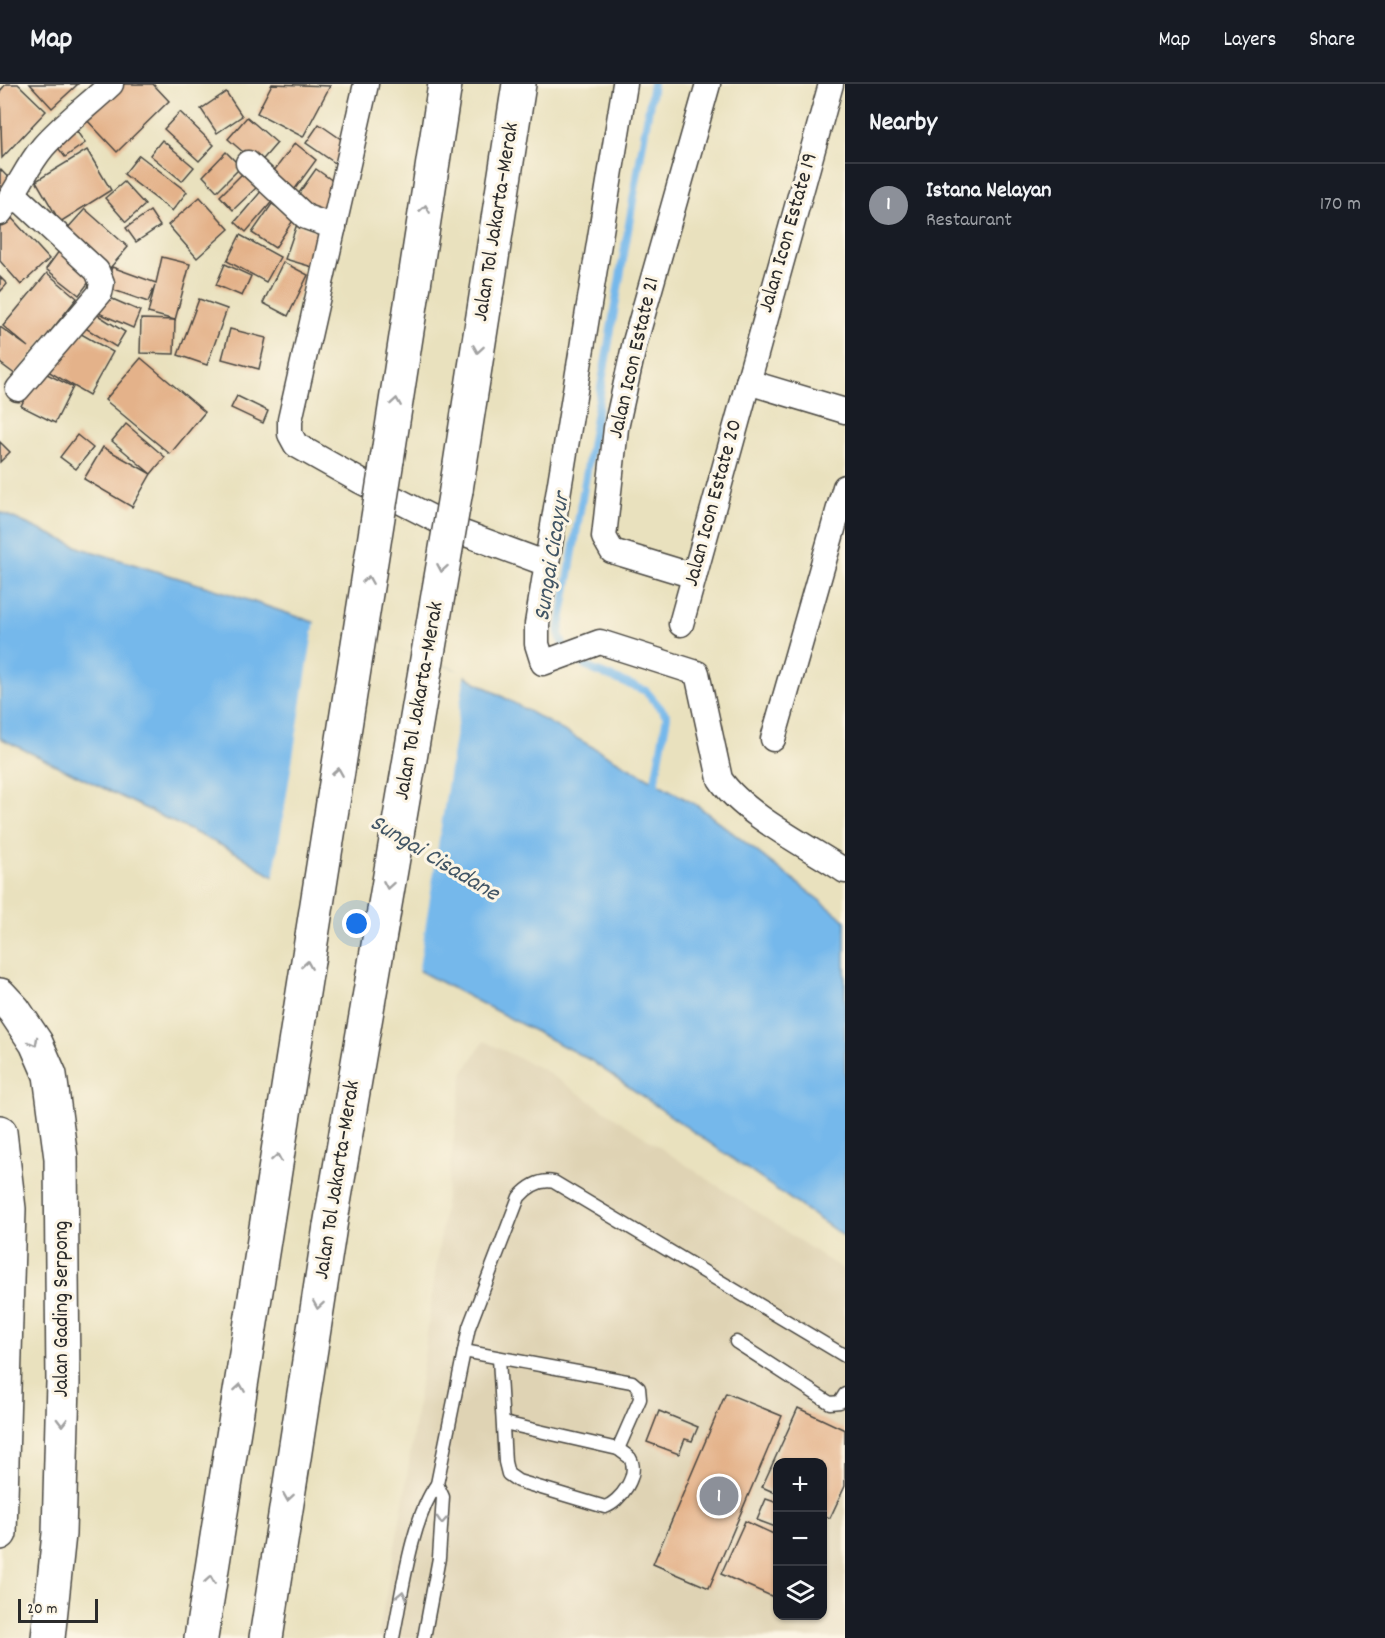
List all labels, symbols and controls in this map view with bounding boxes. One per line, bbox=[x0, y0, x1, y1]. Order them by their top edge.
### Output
text: Map bbox=[30, 21, 72, 61]
text: Map bbox=[1159, 26, 1190, 56]
text: Layers bbox=[1223, 26, 1276, 56]
text: Share bbox=[1309, 26, 1355, 56]
text: Nearby bbox=[869, 105, 937, 142]
street label: Jalan Tol Jakarta–Merak bbox=[466, 120, 528, 324]
street label: Jalan Icon Estate 19 bbox=[751, 149, 827, 317]
text: Istana Nelayan bbox=[926, 176, 1052, 207]
text: 1 bbox=[886, 191, 891, 219]
text: 170 m bbox=[1320, 191, 1361, 219]
one-way arrow bbox=[419, 204, 431, 214]
text: Restaurant bbox=[926, 207, 1012, 235]
street label: Jalan Icon Estate 21 bbox=[601, 274, 669, 442]
one-way arrow bbox=[472, 345, 484, 354]
one-way arrow bbox=[389, 397, 401, 406]
street label: Jalan Icon Estate 20 bbox=[677, 416, 751, 590]
water label: Sungai Cicayur bbox=[526, 487, 580, 624]
one-way arrow bbox=[437, 563, 449, 573]
one-way arrow bbox=[361, 575, 374, 585]
street label: Jalan Tol Jakarta–Merak bbox=[387, 599, 453, 803]
one-way arrow bbox=[331, 768, 343, 777]
water label: Sungai Cisadane bbox=[363, 807, 506, 912]
one-way arrow bbox=[382, 879, 395, 889]
your location bbox=[342, 909, 371, 938]
one-way arrow bbox=[301, 960, 313, 970]
one-way arrow bbox=[27, 1036, 39, 1046]
street label: Jalan Tol Jakarta–Merak bbox=[307, 1078, 369, 1282]
one-way arrow bbox=[270, 1153, 283, 1163]
street label: Jalan Gading Serpong bbox=[47, 1221, 78, 1397]
one-way arrow bbox=[312, 1300, 324, 1309]
one-way arrow bbox=[234, 1383, 246, 1392]
one-way arrow bbox=[56, 1417, 68, 1426]
map controls bbox=[773, 1458, 827, 1620]
button: + bbox=[773, 1458, 827, 1512]
pin: 1 bbox=[700, 1474, 738, 1518]
one-way arrow bbox=[282, 1492, 295, 1502]
button: − bbox=[773, 1512, 827, 1566]
one-way arrow bbox=[435, 1516, 448, 1525]
button: layers bbox=[773, 1566, 827, 1620]
one-way arrow bbox=[203, 1576, 215, 1585]
one-way arrow bbox=[395, 1590, 408, 1600]
scale bar bbox=[18, 1596, 98, 1624]
text: 20 m bbox=[27, 1598, 57, 1621]

